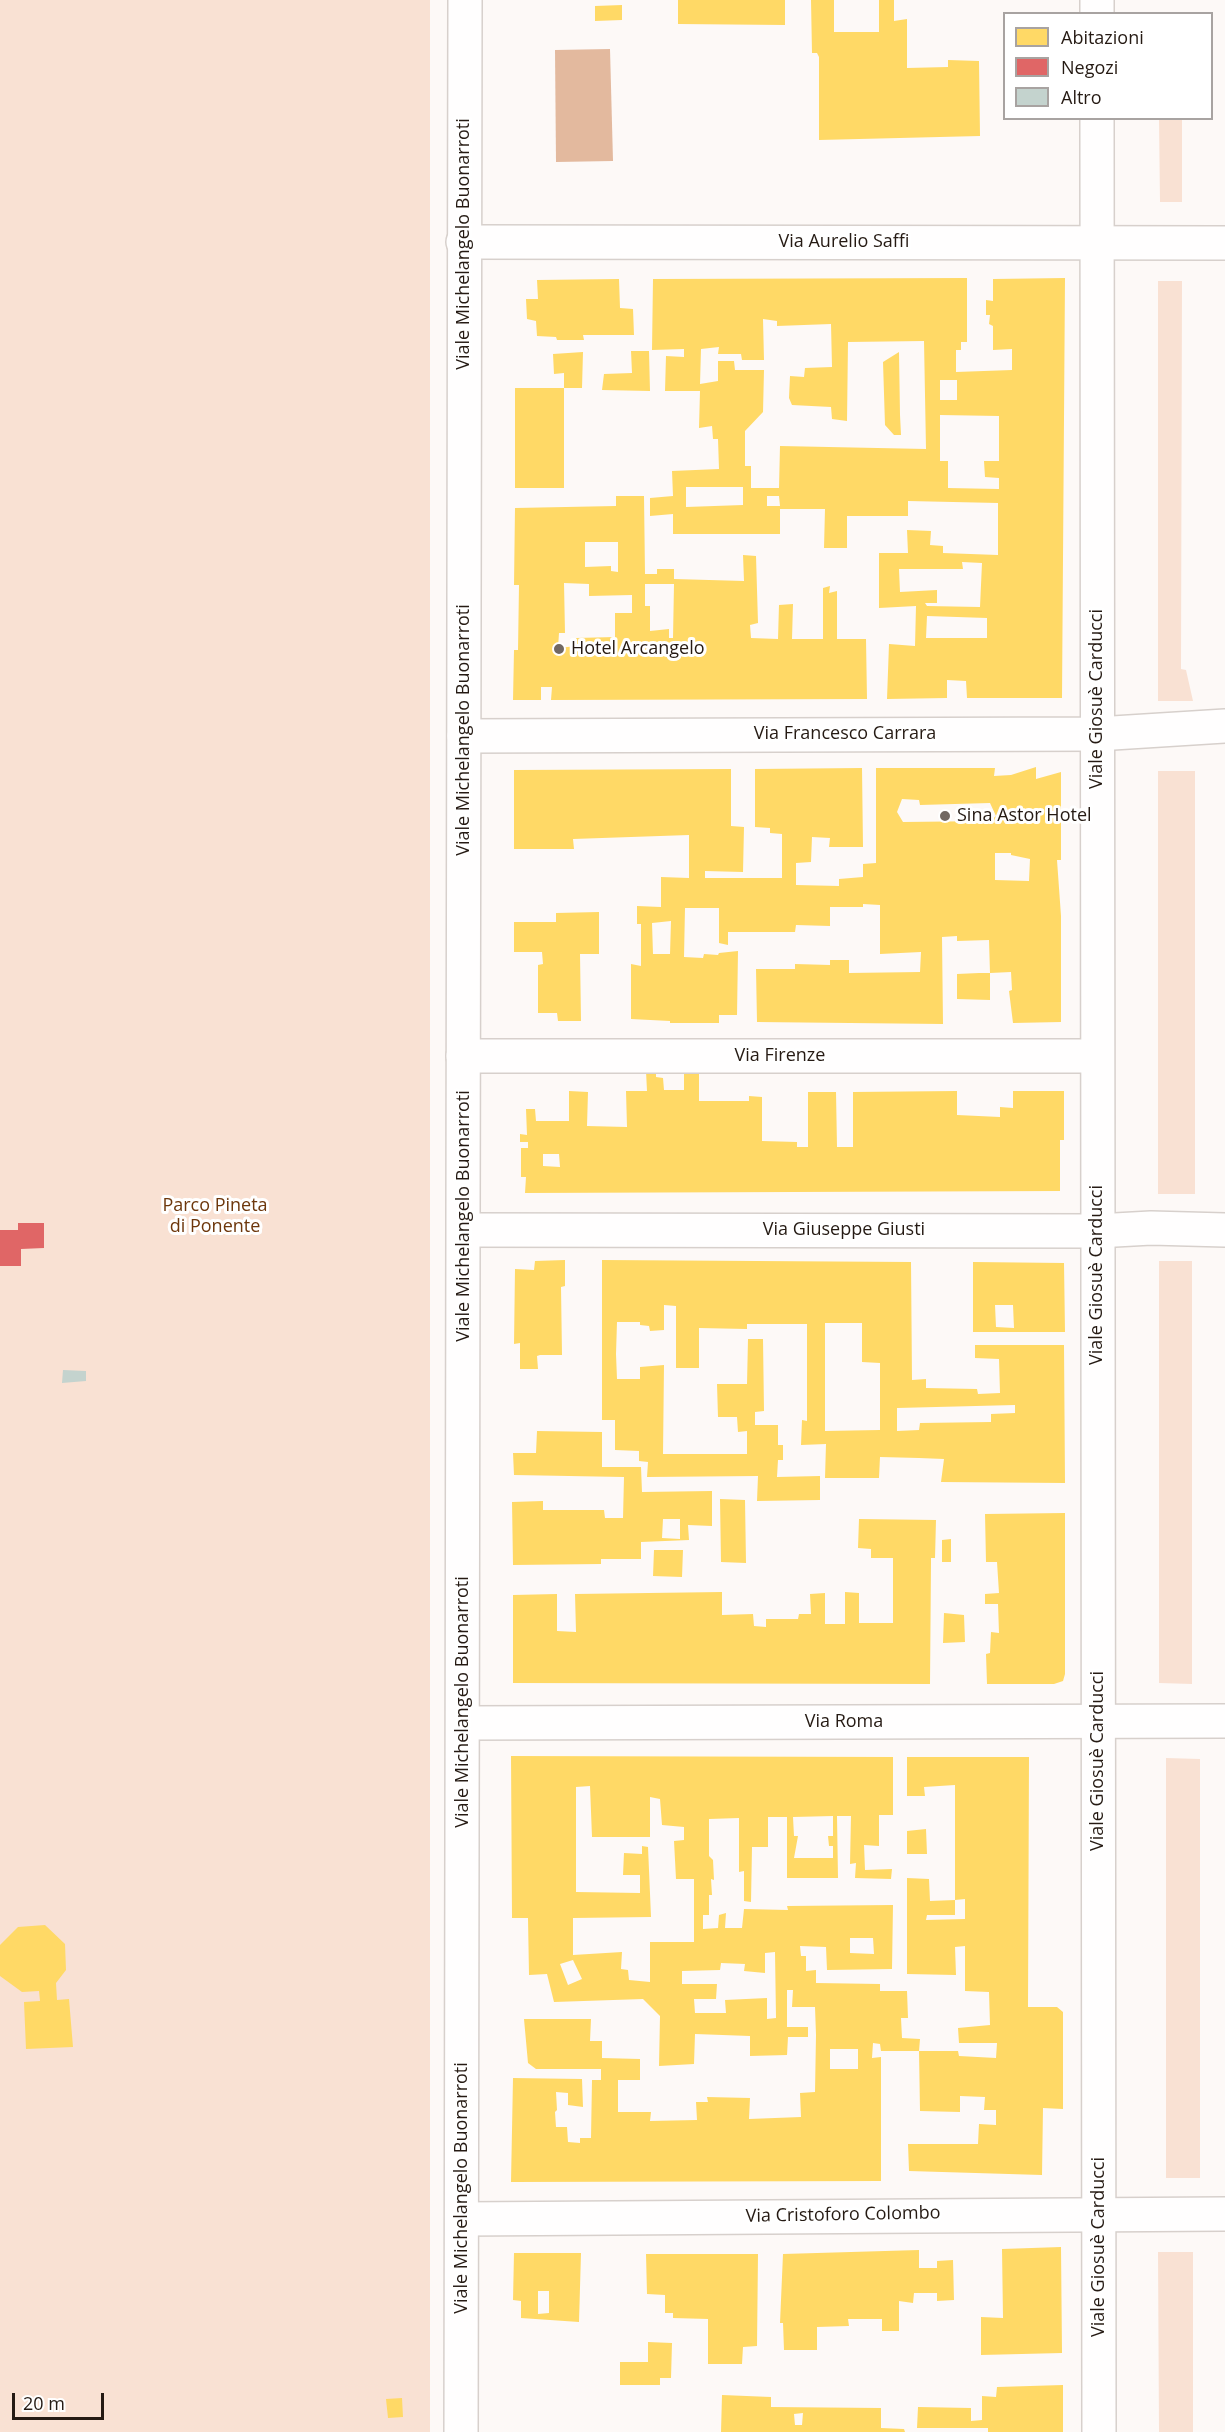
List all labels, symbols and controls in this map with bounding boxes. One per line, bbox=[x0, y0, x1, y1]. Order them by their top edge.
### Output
legend bbox=[1003, 12, 1213, 120]
text: Abitazioni bbox=[1061, 25, 1144, 49]
text: Negozi bbox=[1061, 55, 1118, 79]
text: Altro bbox=[1061, 85, 1102, 109]
street label: Viale Michelangelo Buonarroti bbox=[453, 118, 475, 370]
street label: Via Aurelio Saffi bbox=[779, 231, 909, 253]
street label: Viale Michelangelo Buonarroti bbox=[453, 604, 475, 856]
street label: Viale Giosuè Carducci bbox=[1086, 609, 1108, 789]
place label: Hotel Arcangelo bbox=[571, 638, 704, 660]
marker: Hotel Arcangelo bbox=[552, 642, 566, 656]
street label: Via Francesco Carrara bbox=[754, 723, 936, 745]
place label: Sina Astor Hotel bbox=[957, 805, 1092, 827]
marker: Sina Astor Hotel bbox=[938, 809, 952, 823]
street label: Via Firenze bbox=[735, 1045, 825, 1067]
street label: Viale Michelangelo Buonarroti bbox=[453, 1090, 475, 1342]
street label: Viale Giosuè Carducci bbox=[1086, 1185, 1108, 1365]
park label: Parco Pineta di Ponente bbox=[162, 1195, 268, 1238]
street label: Via Giuseppe Giusti bbox=[763, 1219, 925, 1241]
street label: Viale Michelangelo Buonarroti bbox=[452, 1576, 474, 1828]
street label: Viale Giosuè Carducci bbox=[1087, 1671, 1109, 1851]
street label: Via Roma bbox=[805, 1711, 883, 1733]
street label: Viale Michelangelo Buonarroti bbox=[451, 2062, 473, 2314]
street label: Viale Giosuè Carducci bbox=[1088, 2157, 1110, 2337]
street label: Via Cristoforo Colombo bbox=[745, 2203, 941, 2227]
scale bar bbox=[15, 2381, 106, 2419]
text: 20 m bbox=[23, 2391, 65, 2415]

